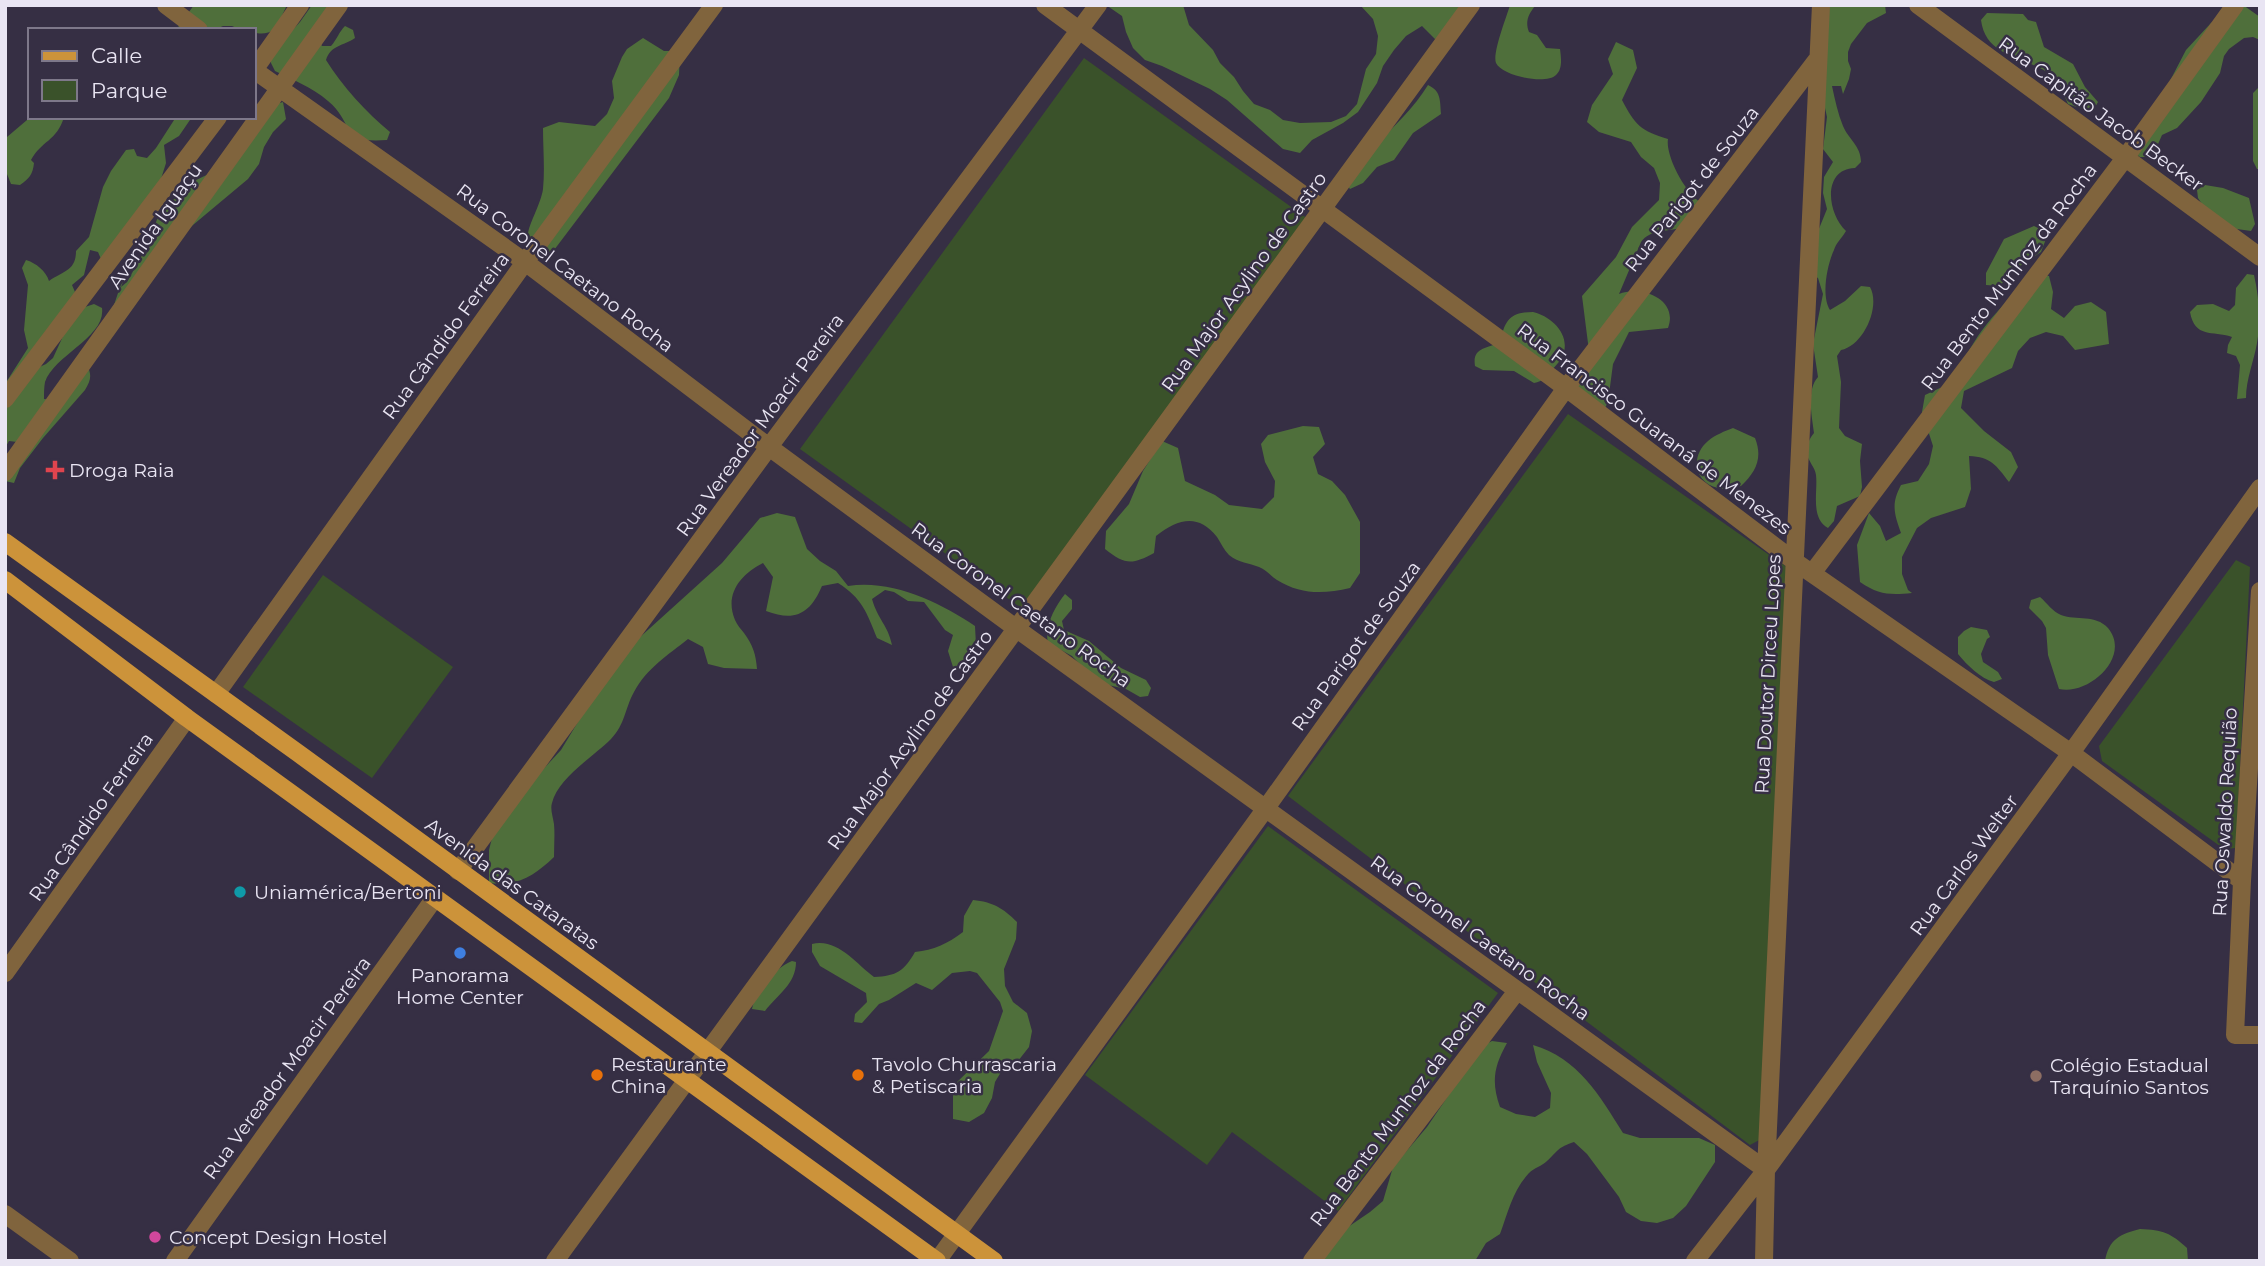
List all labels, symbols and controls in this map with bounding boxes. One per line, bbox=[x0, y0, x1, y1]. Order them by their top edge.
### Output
legend bbox=[28, 28, 256, 119]
street label: Rua Capitão Jacob Becker bbox=[1994, 32, 2208, 196]
text: Calle bbox=[91, 43, 142, 68]
text: Parque bbox=[91, 78, 167, 103]
street label: Rua Parigot de Souza bbox=[1620, 102, 1764, 276]
street label: Avenida Iguaçu bbox=[103, 159, 207, 293]
street label: Rua Bento Munhoz da Rocha bbox=[1916, 159, 2102, 395]
street label: Rua Major Acylino de Castro bbox=[1156, 167, 1332, 396]
street label: Rua Coronel Caetano Rocha bbox=[452, 179, 678, 357]
street label: Rua Cândido Ferreira bbox=[378, 248, 514, 424]
street label: Rua Vereador Moacir Pereira bbox=[671, 309, 849, 541]
street label: Rua Francisco Guaraná de Menezes bbox=[1513, 318, 1795, 540]
place label: Droga Raia bbox=[69, 459, 174, 482]
marker: Droga Raia bbox=[47, 462, 63, 478]
street label: Rua Coronel Caetano Rocha bbox=[907, 518, 1135, 692]
street label: Rua Doutor Dirceu Lopes bbox=[1750, 554, 1786, 794]
street label: Rua Parigot de Souza bbox=[1287, 557, 1425, 735]
street label: Rua Major Acylino de Castro bbox=[822, 625, 998, 854]
street label: Rua Oswaldo Requião bbox=[2208, 707, 2242, 917]
street label: Rua Cândido Ferreira bbox=[24, 728, 158, 906]
street label: Rua Carlos Welter bbox=[1905, 790, 2023, 940]
street label: Avenida das Cataratas bbox=[421, 813, 603, 955]
street label: Rua Coronel Caetano Rocha bbox=[1366, 851, 1594, 1025]
place label: Uniamérica/Bertoni bbox=[254, 881, 442, 904]
marker: Uniamérica/Bertoni bbox=[232, 884, 248, 900]
marker: Panorama Home Center bbox=[452, 945, 468, 961]
street label: Rua Vereador Moacir Pereira bbox=[198, 952, 376, 1184]
place label: Panorama Home Center bbox=[396, 964, 524, 1009]
street label: Rua Bento Munhoz da Rocha bbox=[1305, 995, 1491, 1231]
place label: Restaurante China bbox=[611, 1053, 727, 1098]
place label: Tavolo Churrascaria & Petiscaria bbox=[872, 1053, 1057, 1098]
place label: Colégio Estadual Tarquínio Santos bbox=[2050, 1054, 2209, 1099]
marker: Restaurante China bbox=[589, 1067, 605, 1083]
marker: Tavolo Churrascaria & Petiscaria bbox=[850, 1067, 866, 1083]
marker: Colégio Estadual Tarquínio Santos bbox=[2028, 1068, 2044, 1084]
place label: Concept Design Hostel bbox=[169, 1226, 387, 1249]
marker: Concept Design Hostel bbox=[147, 1229, 163, 1245]

